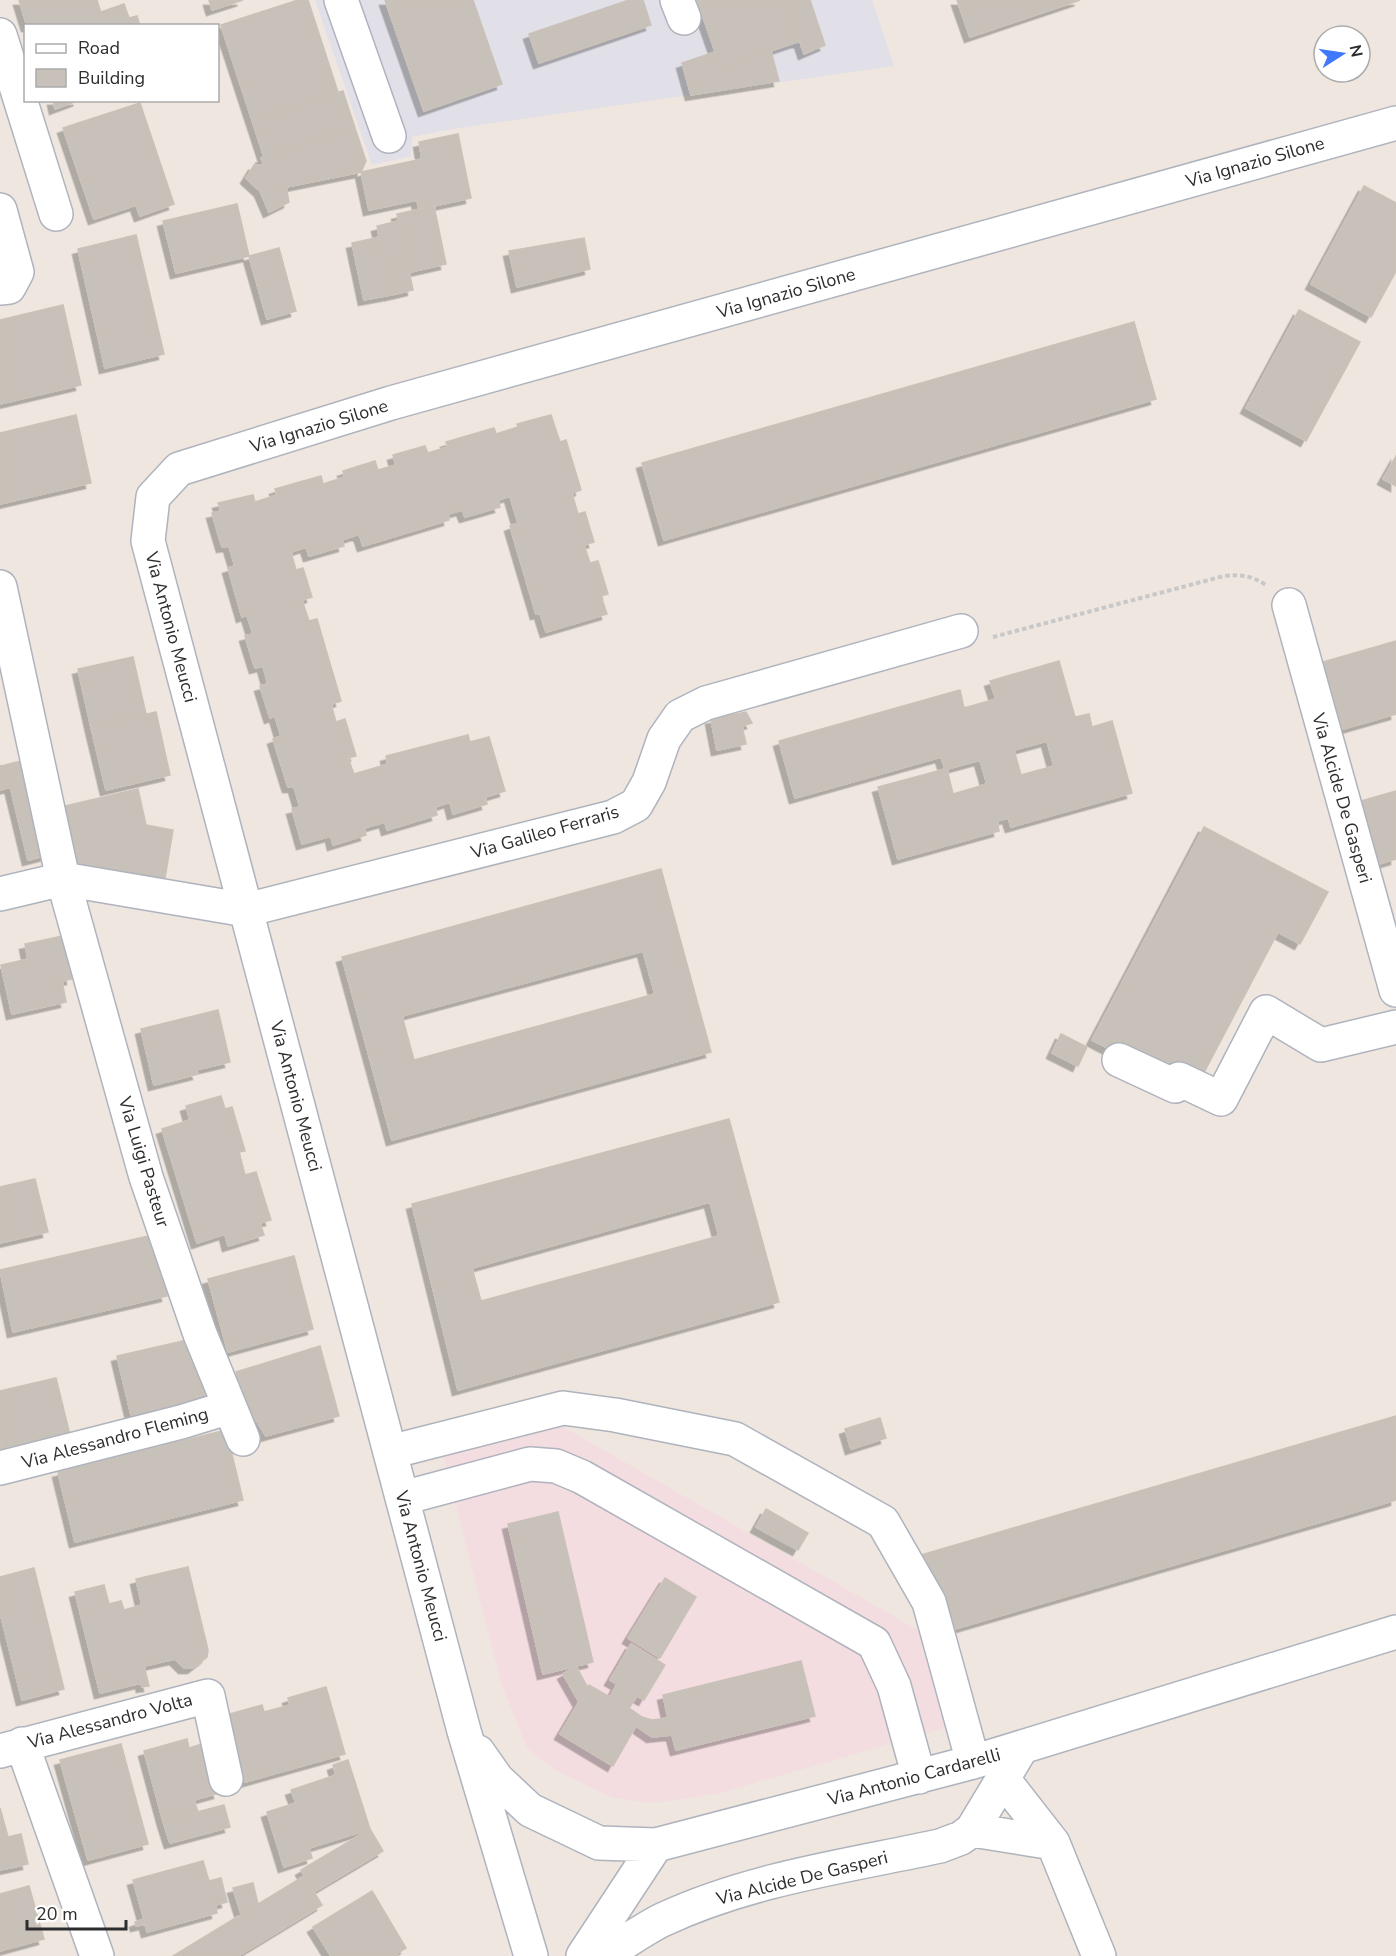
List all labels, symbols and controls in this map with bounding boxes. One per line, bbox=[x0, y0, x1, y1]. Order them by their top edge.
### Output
legend bbox=[24, 24, 219, 102]
north arrow bbox=[1312, 24, 1372, 84]
text: Road bbox=[78, 36, 120, 60]
text: N bbox=[1344, 43, 1368, 59]
text: Building bbox=[78, 66, 145, 90]
street label: Via Ignazio Silone bbox=[1182, 131, 1327, 194]
street label: Via Ignazio Silone bbox=[713, 262, 858, 325]
street label: Via Ignazio Silone bbox=[246, 394, 391, 459]
street label: Via Antonio Meucci bbox=[139, 548, 203, 705]
street label: Via Alcide De Gasperi bbox=[1306, 709, 1378, 886]
street label: Via Galileo Ferraris bbox=[467, 799, 622, 865]
street label: Via Antonio Meucci bbox=[264, 1017, 328, 1174]
street label: Via Luigi Pasteur bbox=[112, 1093, 175, 1231]
street label: Via Alessandro Fleming bbox=[18, 1402, 211, 1475]
street label: Via Antonio Meucci bbox=[389, 1487, 453, 1644]
street label: Via Alessandro Volta bbox=[24, 1687, 195, 1755]
street label: Via Antonio Cardarelli bbox=[824, 1742, 1003, 1812]
street label: Via Alcide De Gasperi bbox=[713, 1845, 890, 1911]
scale bar bbox=[27, 1893, 126, 1931]
text: 20 m bbox=[36, 1902, 78, 1926]

